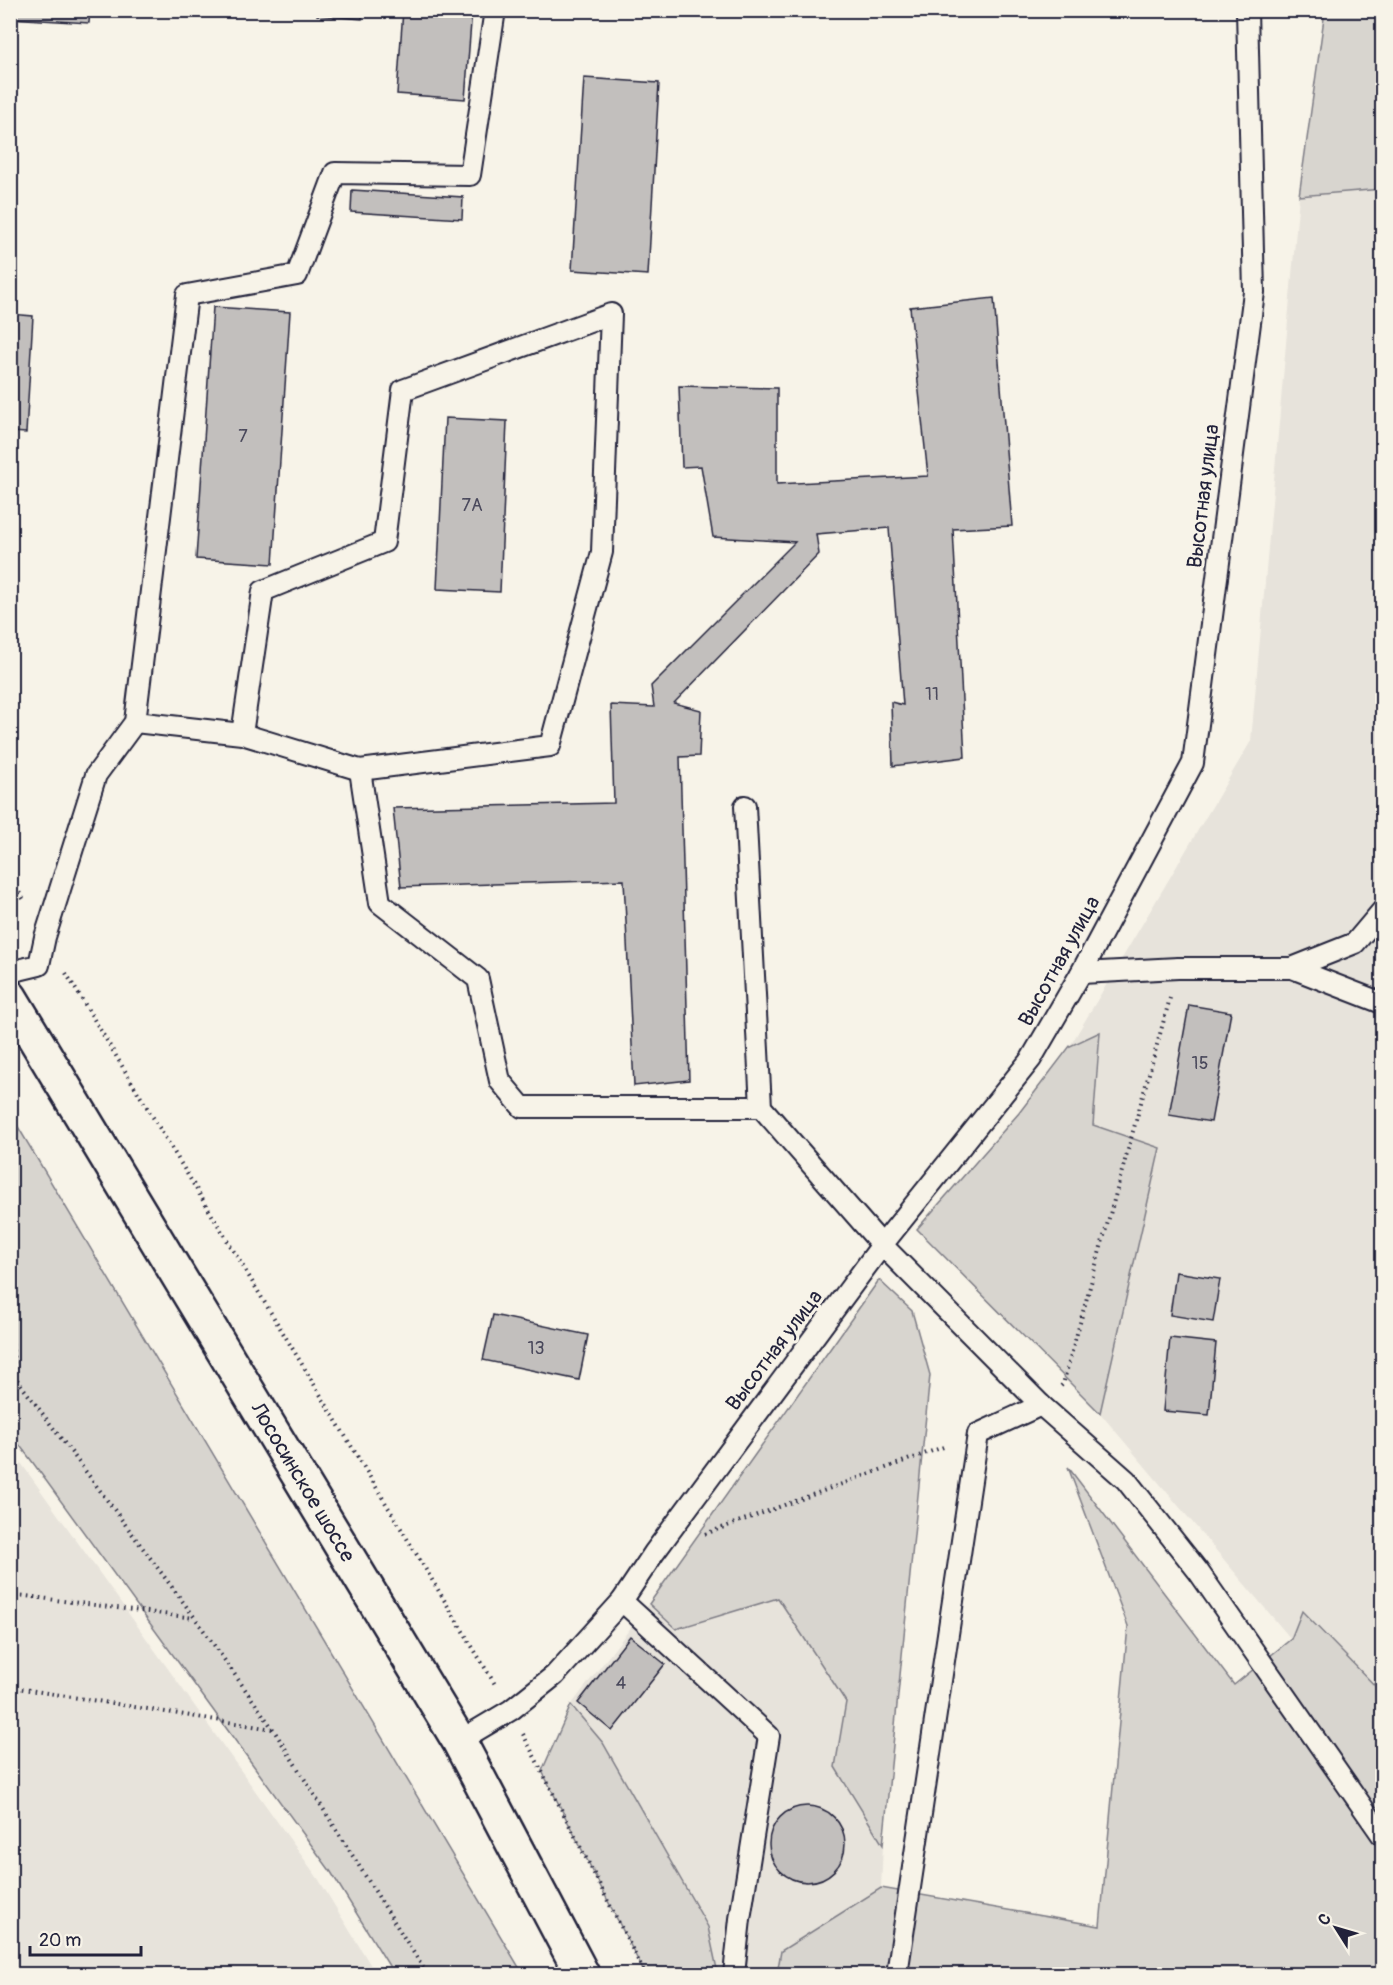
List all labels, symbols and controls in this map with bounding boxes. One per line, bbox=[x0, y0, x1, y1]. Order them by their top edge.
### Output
street label: Высотная улица bbox=[1181, 423, 1226, 570]
house number: 7 bbox=[238, 425, 248, 448]
house number: 7А bbox=[461, 494, 483, 517]
house number: 11 bbox=[925, 683, 939, 706]
street label: Высотная улица bbox=[1013, 891, 1106, 1031]
house number: 15 bbox=[1192, 1052, 1208, 1075]
street label: Высотная улица bbox=[720, 1284, 829, 1416]
house number: 13 bbox=[527, 1337, 545, 1360]
street label: Лососинское шоссе bbox=[244, 1397, 361, 1568]
house number: 4 bbox=[616, 1672, 627, 1695]
north arrow bbox=[1306, 1898, 1366, 1958]
text: С bbox=[1314, 1910, 1336, 1930]
scale bar bbox=[30, 1919, 141, 1957]
text: 20 m bbox=[39, 1929, 81, 1952]

